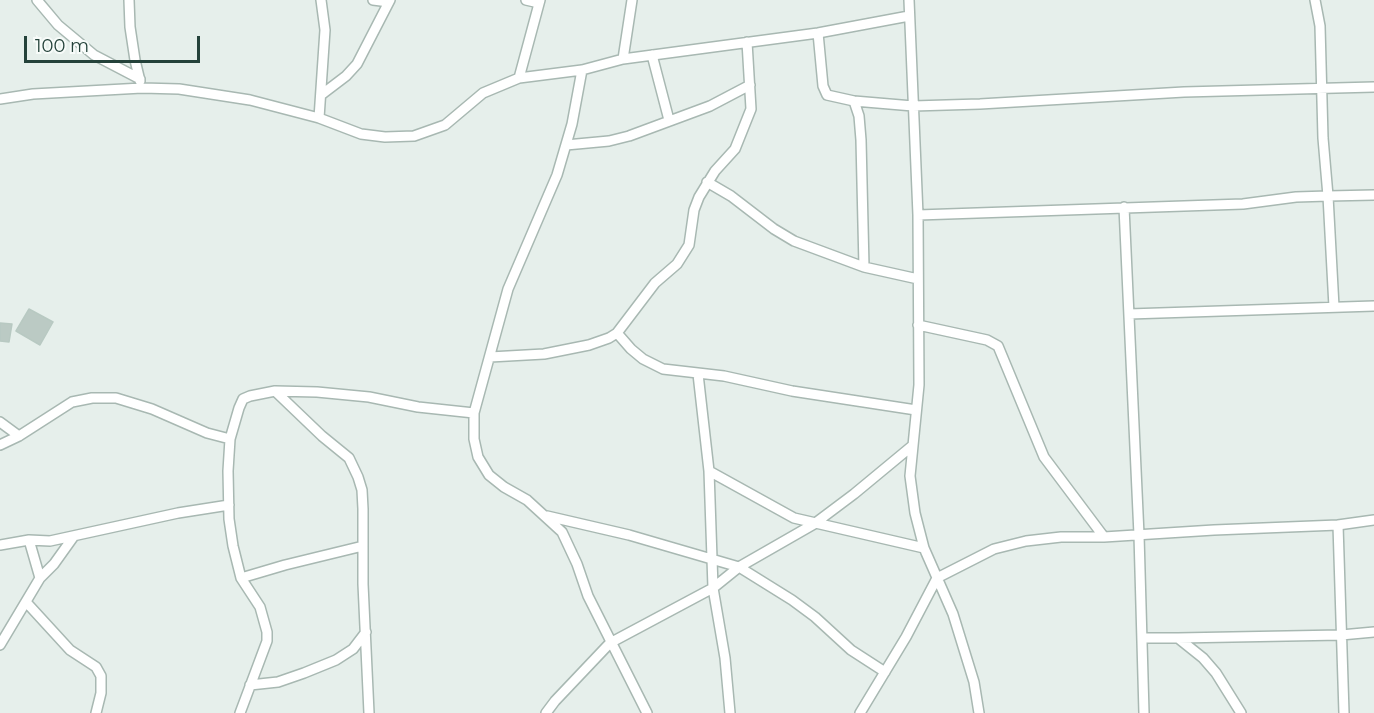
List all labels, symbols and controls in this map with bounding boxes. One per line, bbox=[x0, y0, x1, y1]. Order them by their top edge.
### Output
scale bar bbox=[27, 24, 202, 62]
text: 100 m bbox=[35, 35, 89, 57]

